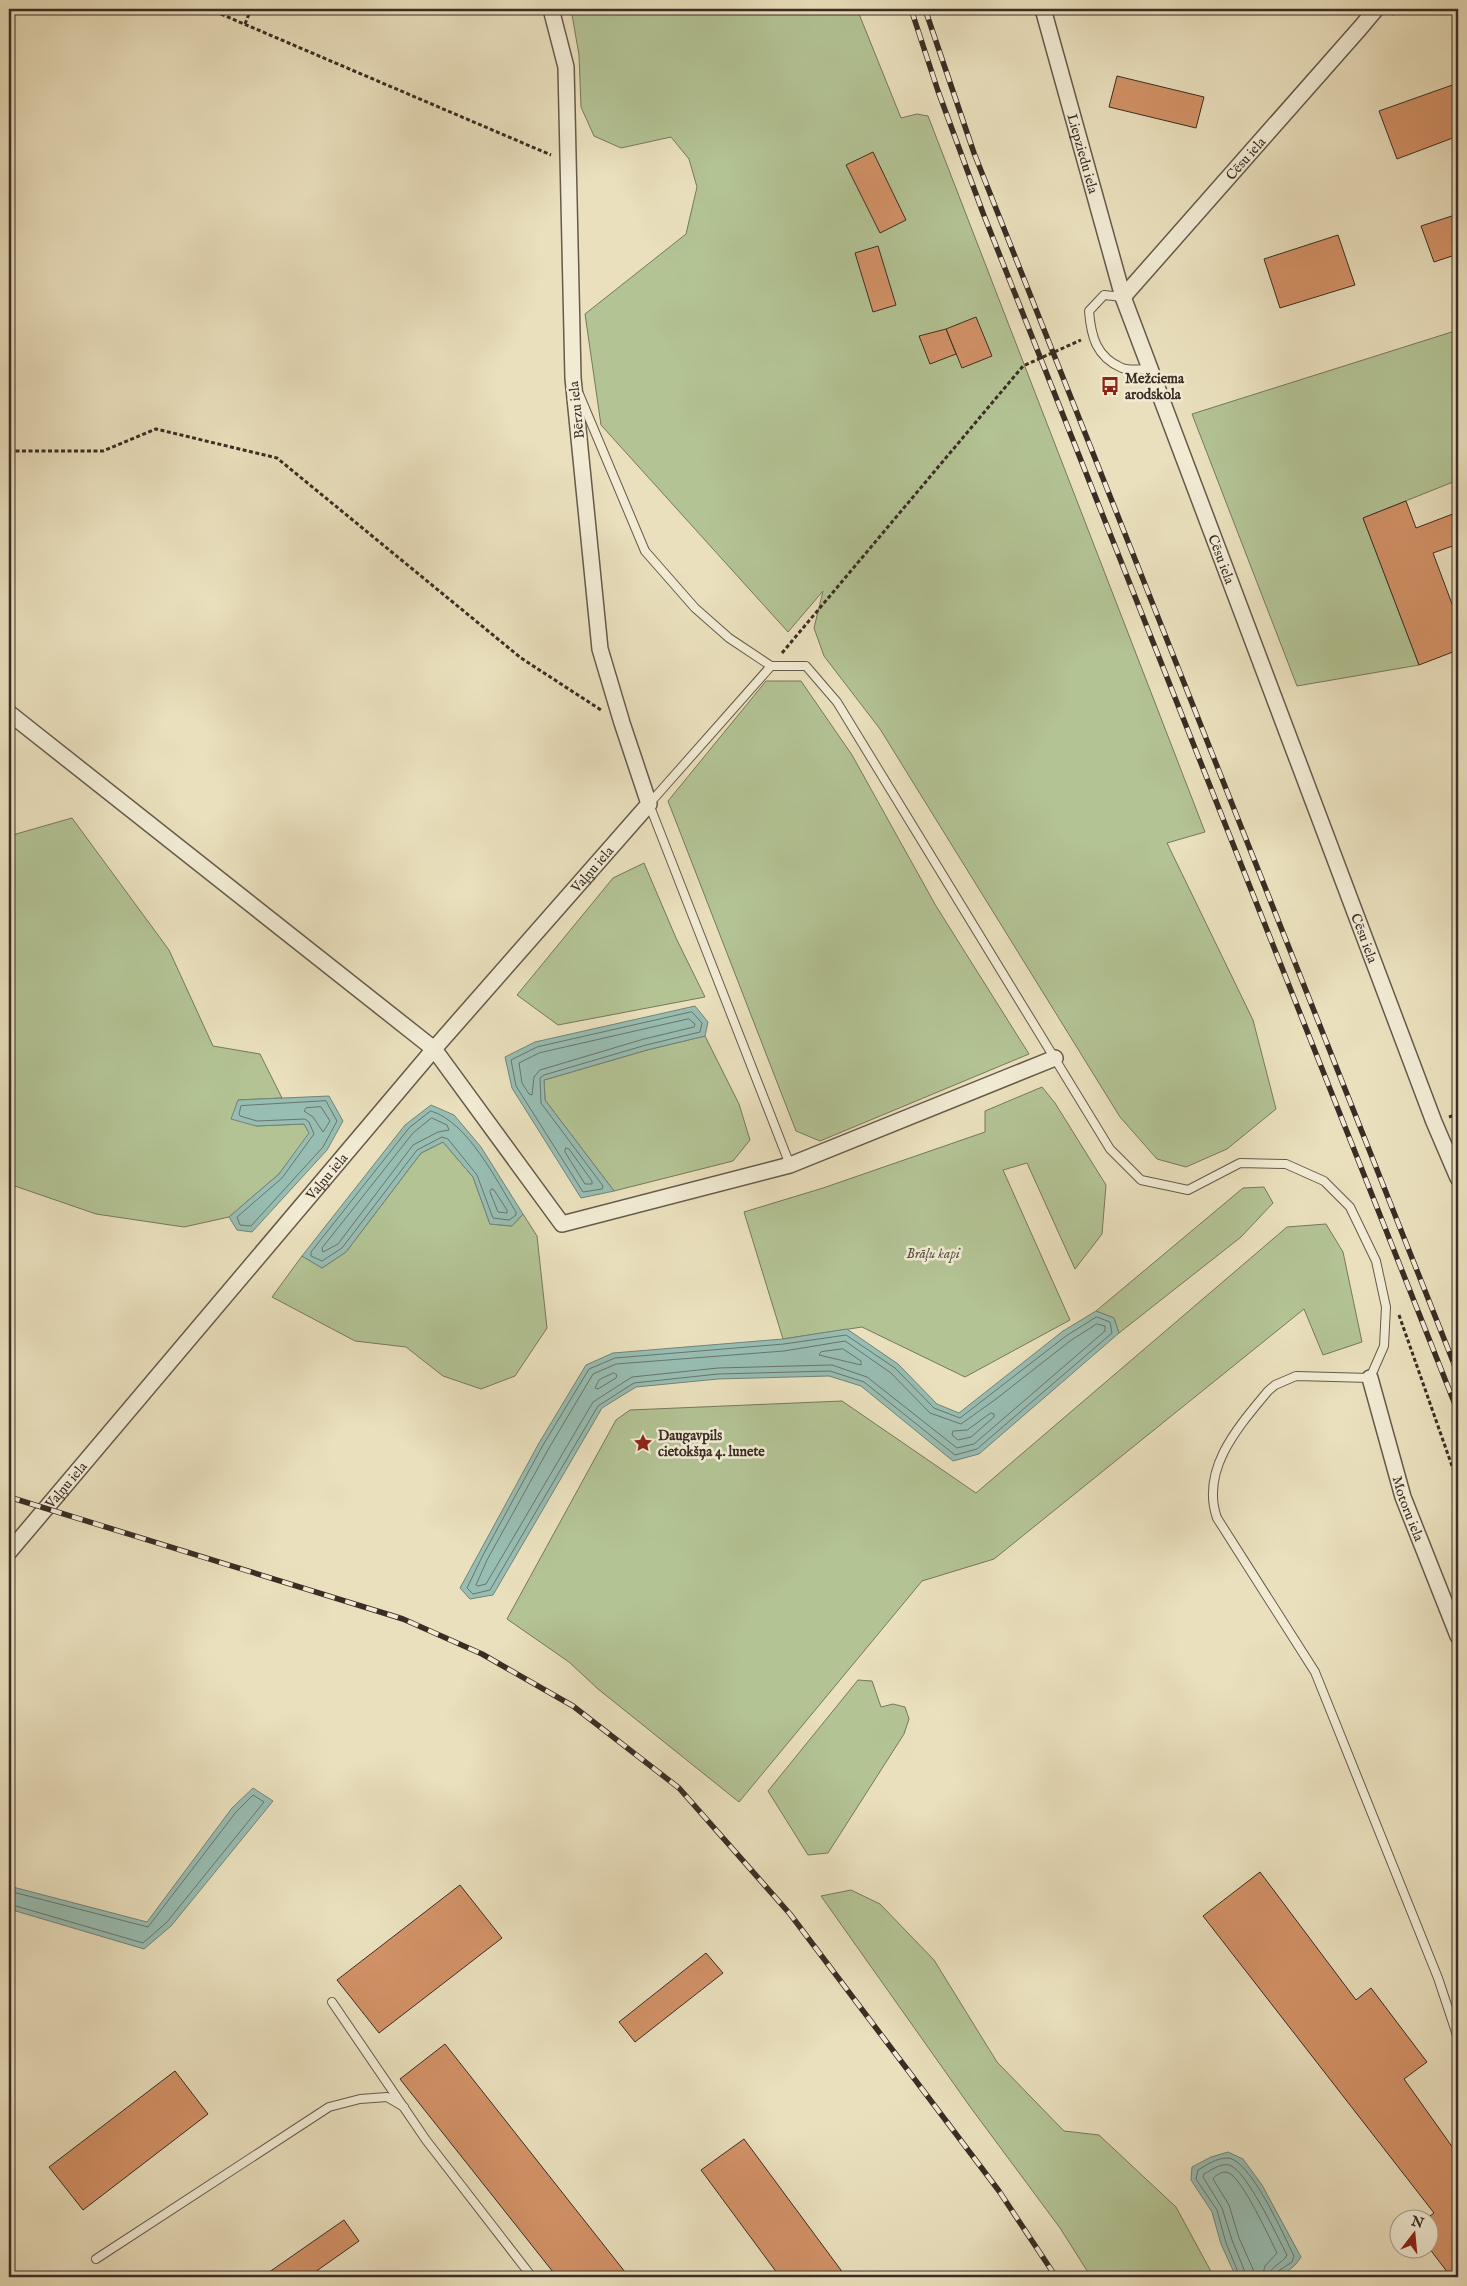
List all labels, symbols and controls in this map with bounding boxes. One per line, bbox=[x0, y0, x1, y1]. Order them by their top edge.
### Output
street label: Liepziedu iela bbox=[1063, 112, 1102, 197]
street label: Cēsu iela bbox=[1222, 133, 1271, 184]
place label: Mežciema arodskola bbox=[1125, 370, 1185, 404]
bus stop icon: Mežciema arodskola bbox=[1099, 375, 1121, 397]
street label: Bērzu iela bbox=[565, 379, 589, 439]
street label: Cēsu iela bbox=[1203, 532, 1239, 588]
street label: Vaļņu iela bbox=[567, 842, 619, 897]
street label: Cēsu iela bbox=[1346, 911, 1382, 967]
street label: Vaļņu iela bbox=[302, 1149, 353, 1205]
park label: Brāļu kapi bbox=[906, 1245, 961, 1263]
place label: Daugavpils cietokšņa 4. lunete bbox=[658, 1427, 765, 1461]
place icon: Daugavpils cietokšņa 4. lunete bbox=[632, 1432, 654, 1454]
street label: Vaļņu iela bbox=[41, 1458, 92, 1513]
street label: Motoru iela bbox=[1388, 1474, 1428, 1545]
north arrow bbox=[1390, 2208, 1440, 2258]
text: N bbox=[1408, 2212, 1426, 2233]

